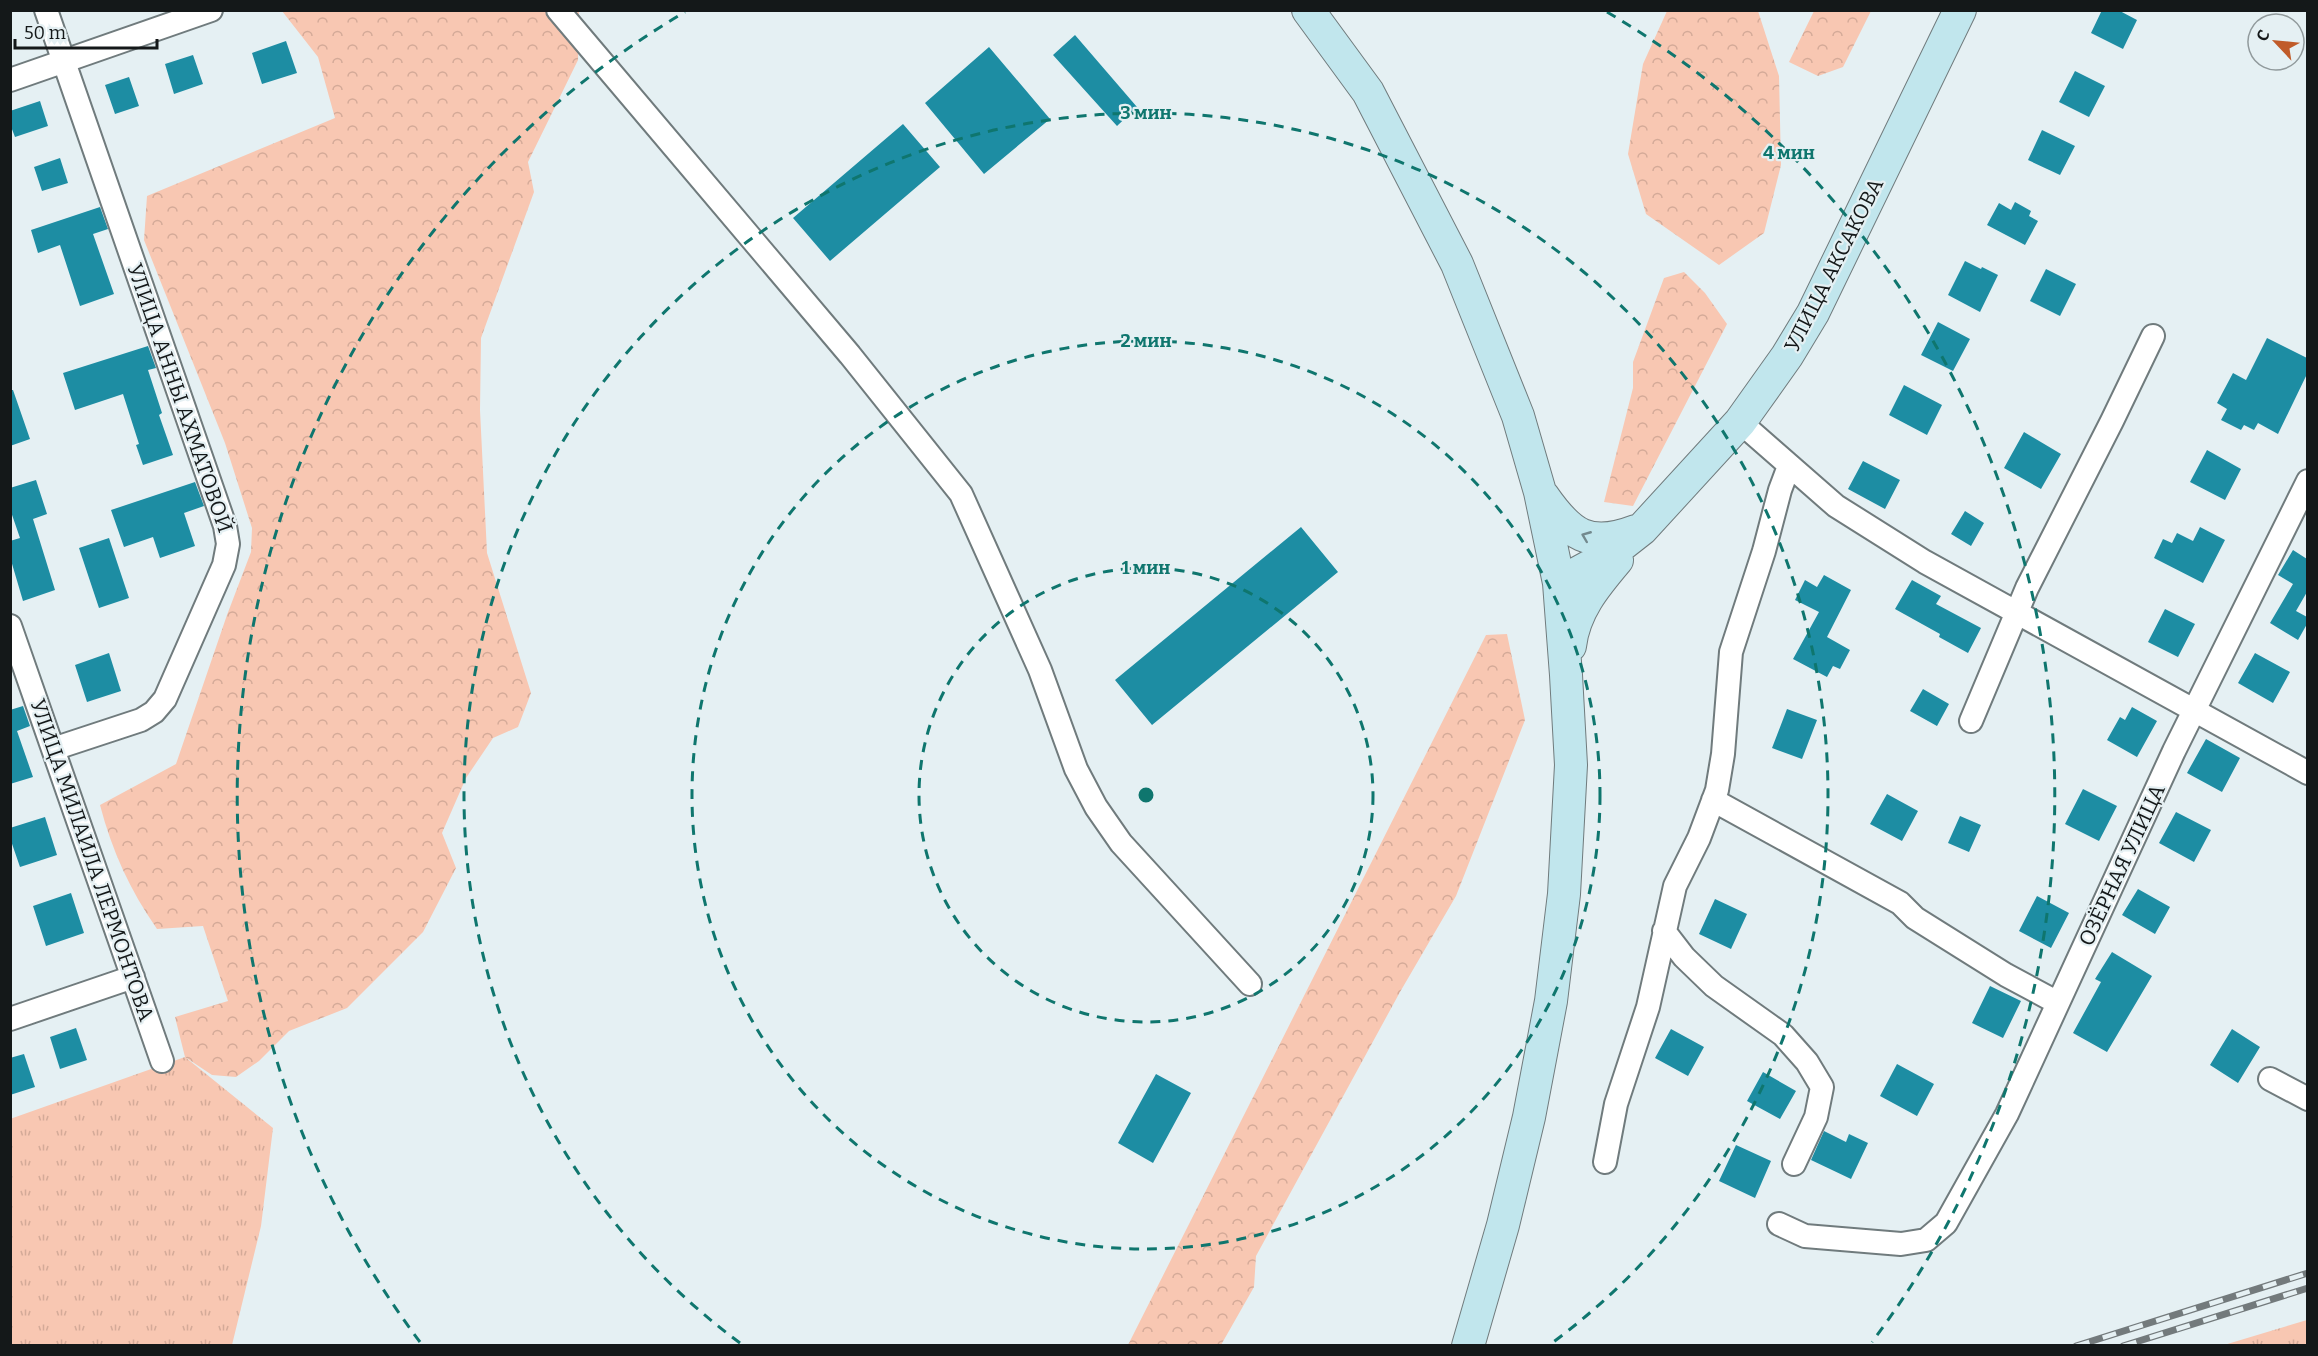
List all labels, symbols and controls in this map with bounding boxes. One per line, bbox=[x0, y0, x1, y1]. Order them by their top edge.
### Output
scale bar bbox=[15, 12, 158, 50]
north arrow bbox=[2246, 12, 2306, 72]
text: 50 m bbox=[24, 22, 66, 44]
text: С bbox=[2252, 27, 2274, 44]
text: 3 мин bbox=[1120, 102, 1172, 124]
text: 4 мин bbox=[1763, 142, 1815, 164]
street label: УЛИЦА АКСАКОВА bbox=[1779, 174, 1889, 356]
street label: УЛИЦА АННЫ АХМАТОВОЙ bbox=[122, 260, 238, 536]
text: 2 мин bbox=[1120, 330, 1172, 352]
one-way arrow bbox=[1582, 530, 1592, 543]
text: 1 мин bbox=[1122, 557, 1170, 579]
street label: УЛИЦА МИЛАИЛА ЛЕРМОНТОВА bbox=[24, 695, 160, 1025]
street label: ОЗЁРНАЯ УЛИЦА bbox=[2073, 780, 2171, 950]
centre of rings bbox=[1136, 785, 1156, 805]

